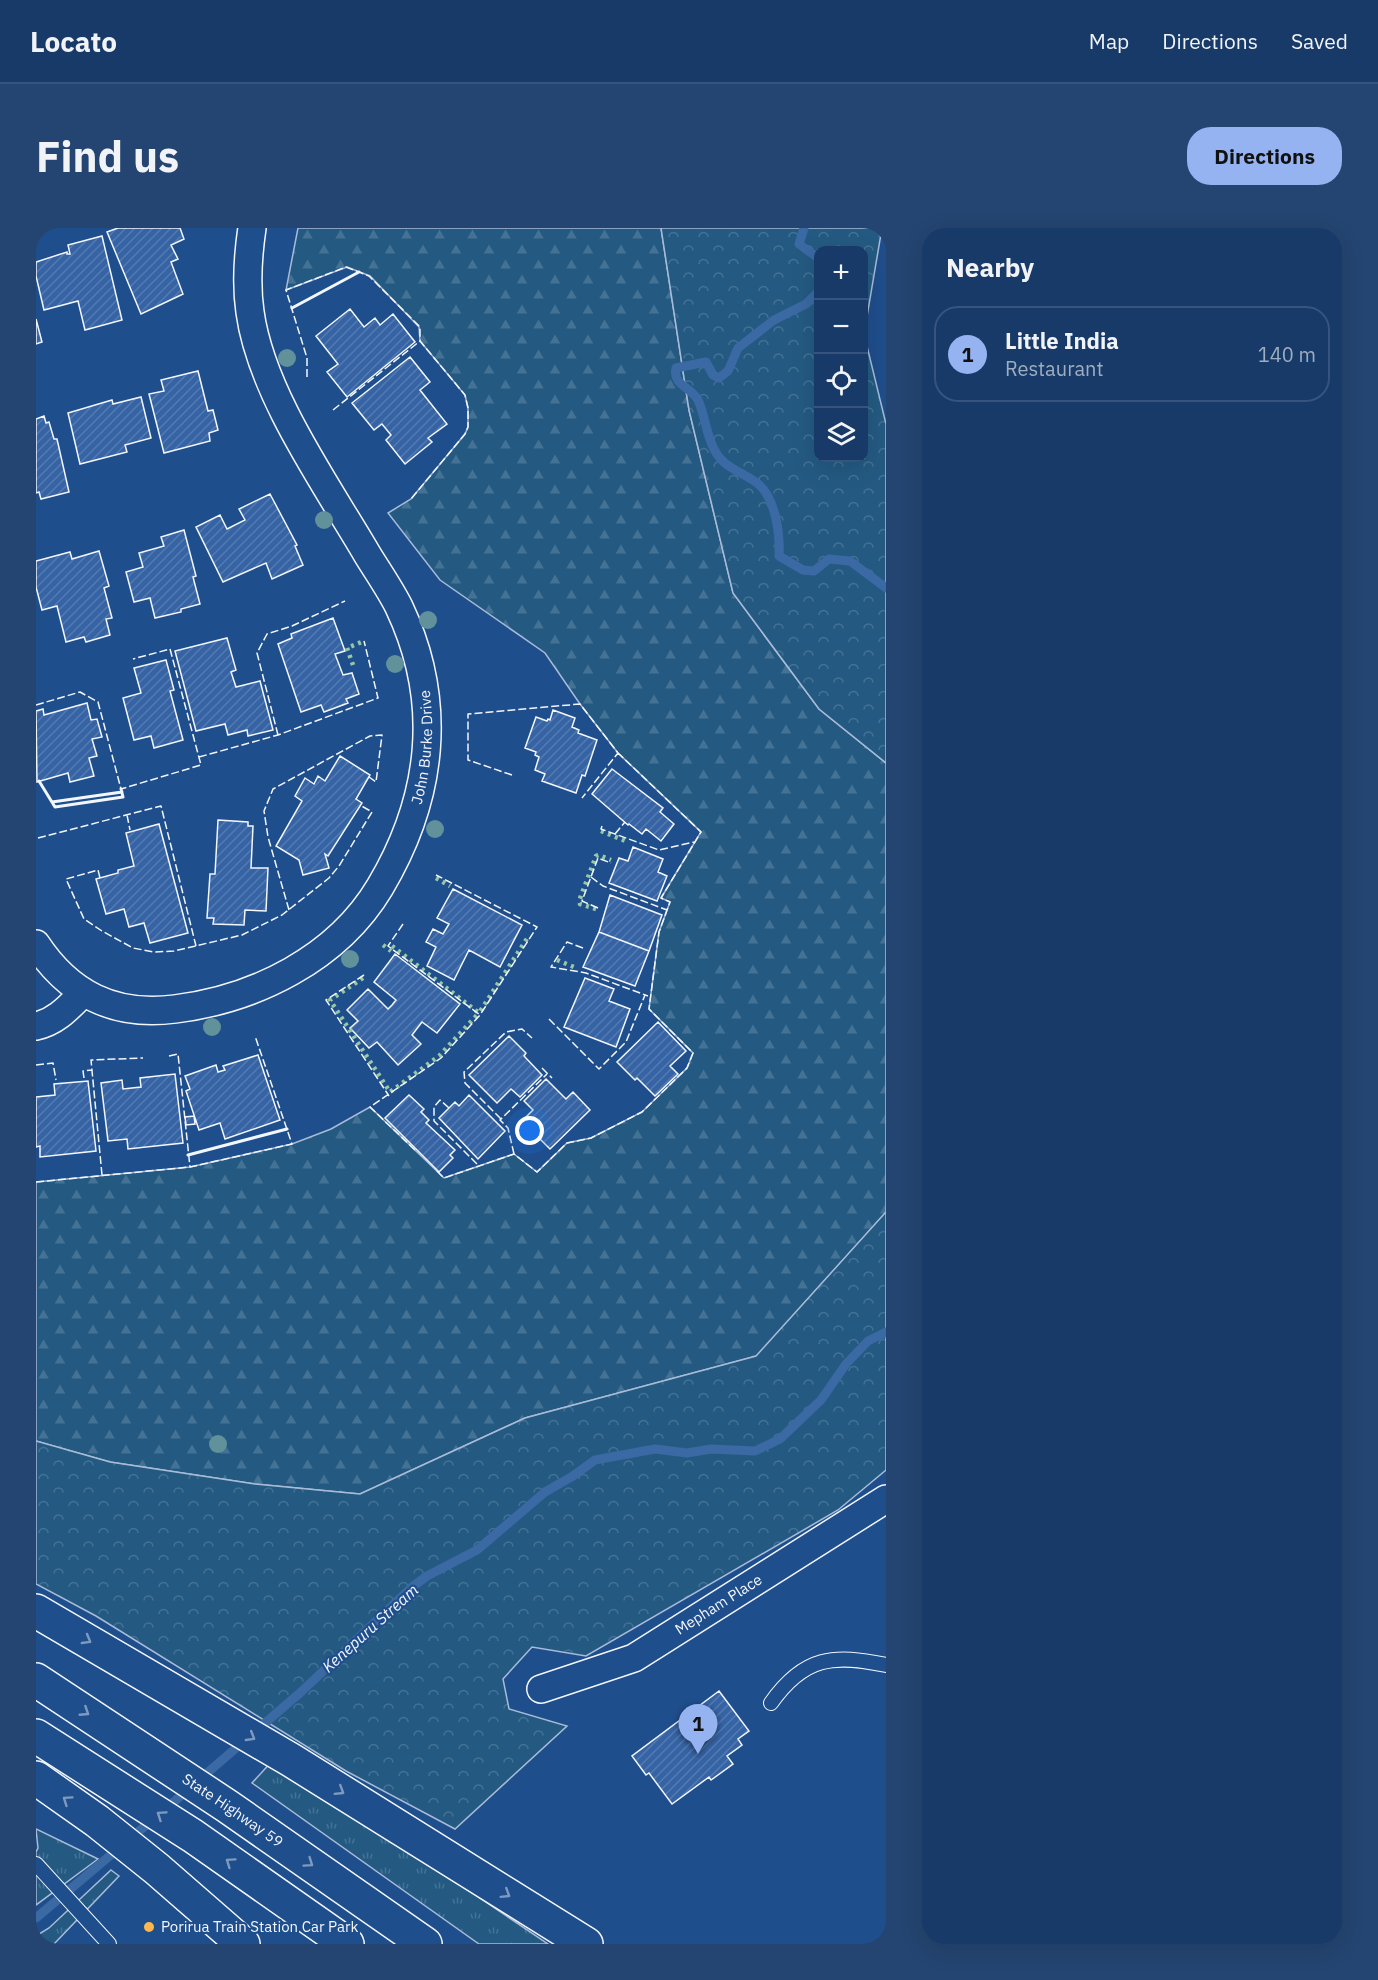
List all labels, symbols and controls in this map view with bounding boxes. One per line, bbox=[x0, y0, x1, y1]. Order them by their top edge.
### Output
text: Locato bbox=[30, 23, 117, 60]
text: Map bbox=[1089, 27, 1129, 55]
text: Directions bbox=[1162, 27, 1258, 55]
text: Saved bbox=[1291, 27, 1348, 55]
button: Directions bbox=[1187, 127, 1342, 185]
text: Find us bbox=[36, 129, 179, 184]
map controls bbox=[814, 246, 868, 462]
button: + bbox=[814, 246, 868, 300]
text: Nearby bbox=[946, 250, 1034, 284]
button: − bbox=[814, 300, 868, 354]
text: Little India bbox=[1005, 326, 1119, 355]
text: 1 bbox=[962, 341, 974, 368]
text: 140 m bbox=[1258, 341, 1316, 368]
button: locate bbox=[814, 354, 868, 408]
text: Restaurant bbox=[1005, 355, 1103, 382]
button: layers bbox=[814, 408, 868, 462]
street label: John Burke Drive bbox=[407, 689, 436, 806]
your location bbox=[515, 1116, 544, 1145]
street label: Mepham Place bbox=[671, 1570, 765, 1639]
water label: Kenepuru Stream bbox=[318, 1580, 422, 1676]
one-way arrow bbox=[81, 1633, 91, 1644]
pin: 1 bbox=[678, 1704, 718, 1754]
one-way arrow bbox=[78, 1705, 89, 1716]
one-way arrow bbox=[245, 1729, 255, 1741]
street label: State Highway 59 bbox=[179, 1769, 287, 1851]
one-way arrow bbox=[333, 1784, 344, 1795]
one-way arrow bbox=[62, 1796, 73, 1807]
one-way arrow bbox=[156, 1811, 167, 1822]
one-way arrow bbox=[302, 1856, 313, 1867]
one-way arrow bbox=[225, 1858, 236, 1869]
one-way arrow bbox=[499, 1887, 510, 1898]
place label: Porirua Train Station Car Park bbox=[161, 1917, 358, 1936]
marker: Porirua Train Station Car Park bbox=[142, 1920, 156, 1934]

